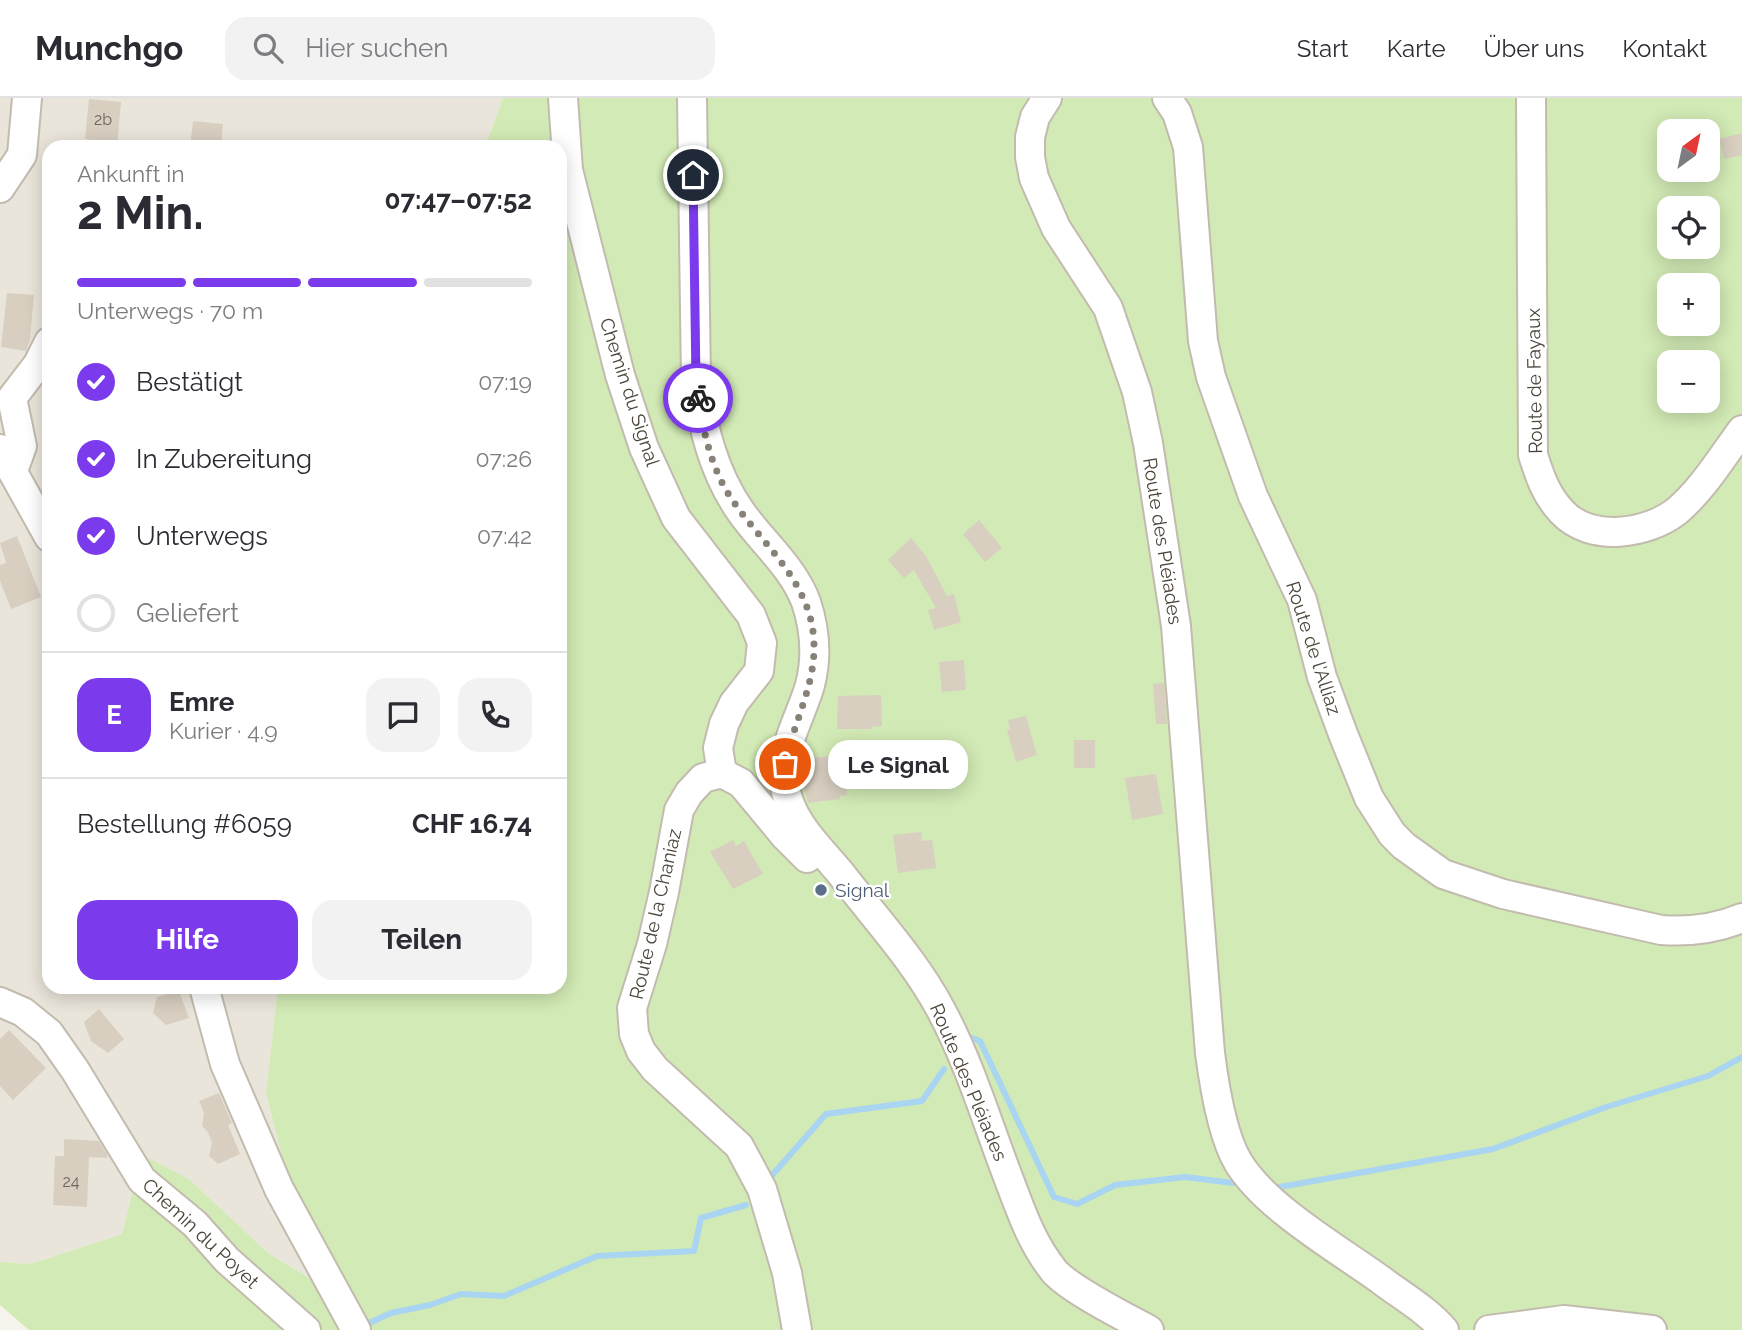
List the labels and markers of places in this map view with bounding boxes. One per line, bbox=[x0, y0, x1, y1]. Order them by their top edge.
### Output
pin bbox=[663, 145, 723, 205]
pin bbox=[755, 734, 815, 794]
callout: Le Signal bbox=[827, 740, 967, 788]
place label: Signal bbox=[835, 879, 890, 901]
marker: Signal bbox=[813, 882, 829, 898]

